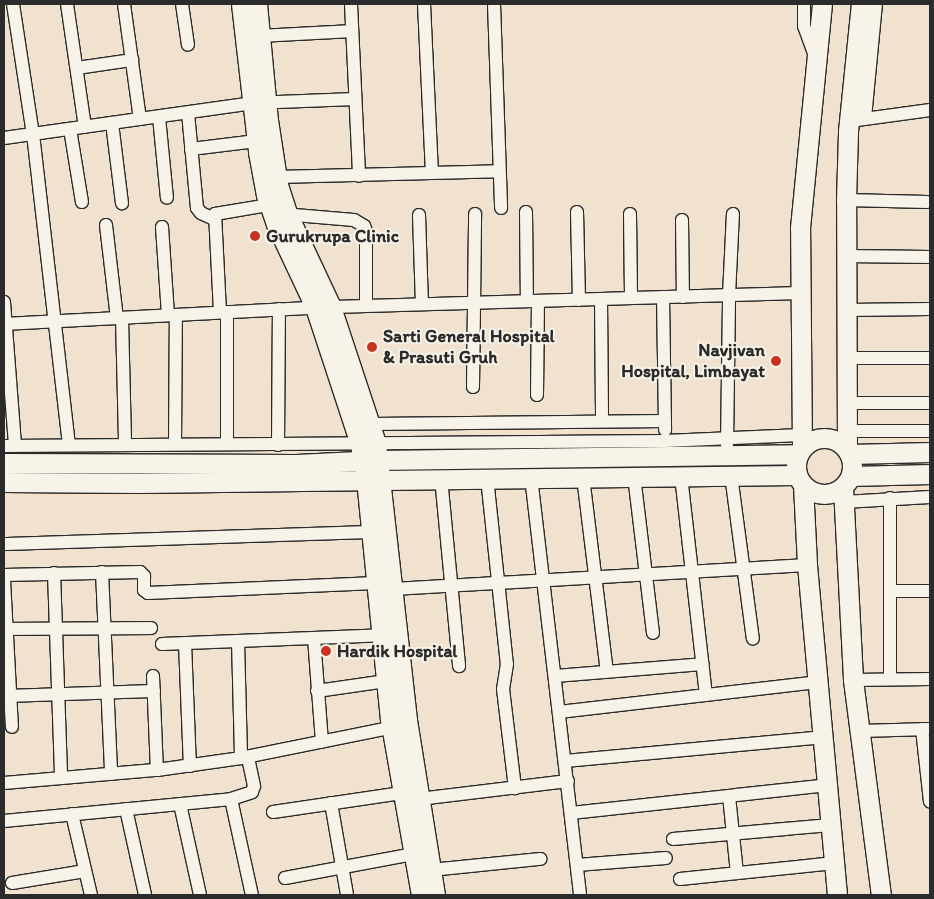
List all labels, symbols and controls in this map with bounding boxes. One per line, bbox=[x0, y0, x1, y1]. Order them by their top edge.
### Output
place label: Gurukrupa Clinic bbox=[266, 225, 399, 247]
marker: Gurukrupa Clinic bbox=[248, 229, 262, 243]
place label: Sarti General Hospital & Prasuti Gruh bbox=[383, 326, 554, 368]
marker: Sarti General Hospital & Prasuti Gruh bbox=[365, 340, 379, 354]
place label: Navjivan Hospital, Limbayat bbox=[621, 340, 765, 382]
marker: Navjivan Hospital, Limbayat bbox=[769, 354, 783, 368]
place label: Hardik Hospital bbox=[337, 640, 458, 662]
marker: Hardik Hospital bbox=[319, 644, 333, 658]

